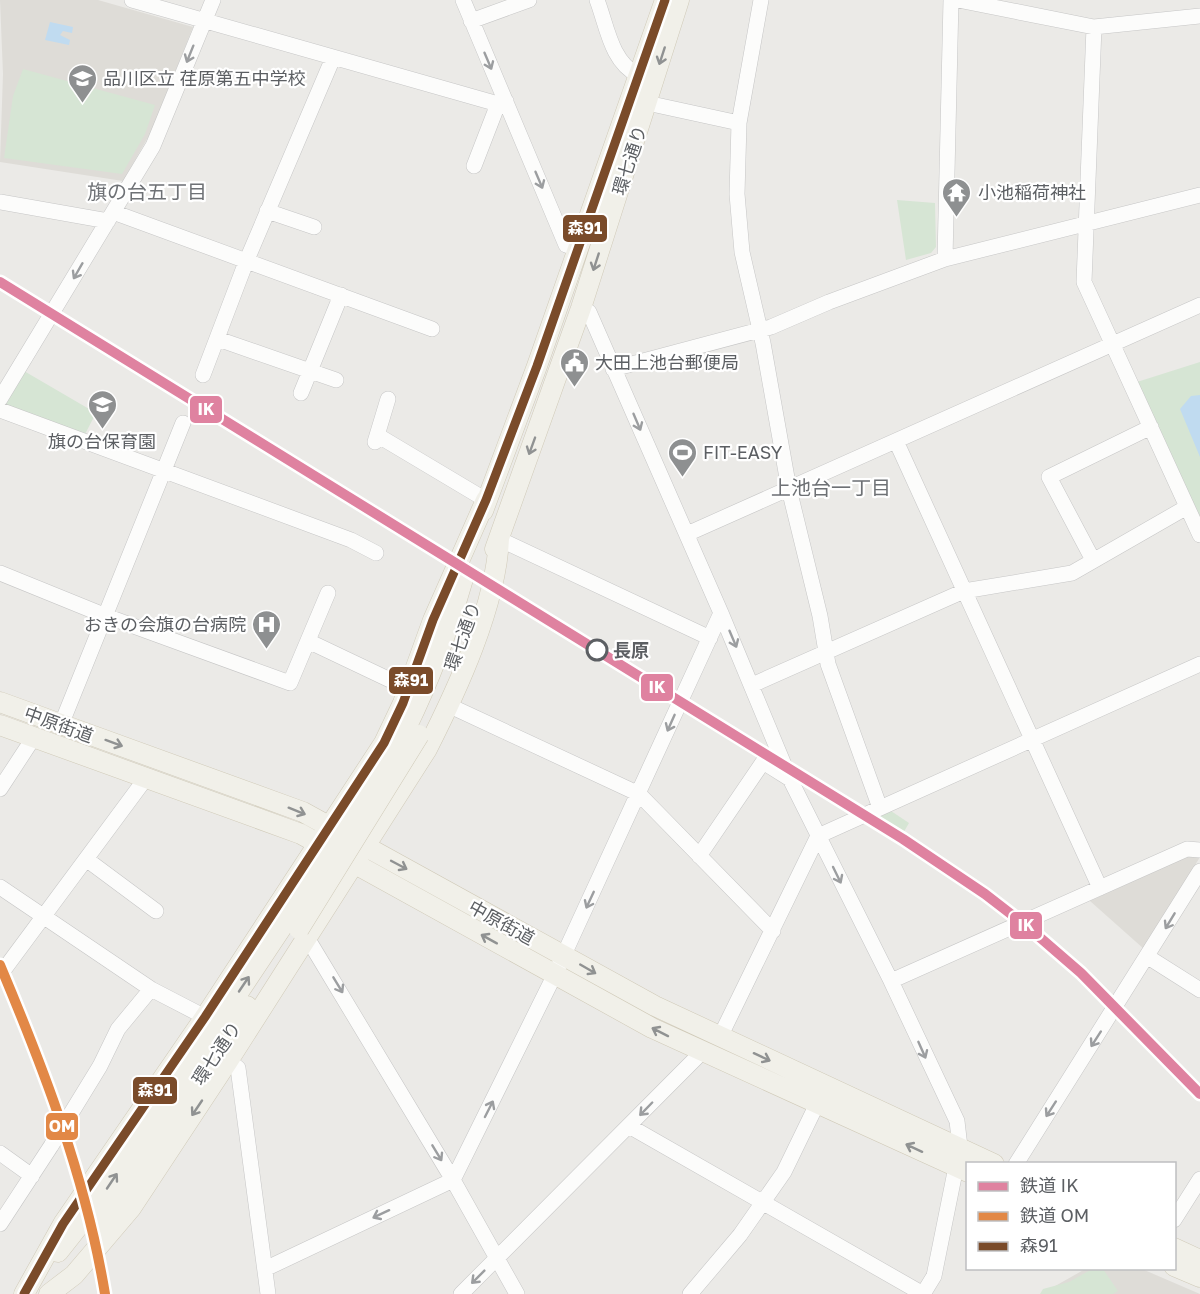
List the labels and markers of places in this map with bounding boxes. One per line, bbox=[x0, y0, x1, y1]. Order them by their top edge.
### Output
school or university icon: 品川区立 荏原第五中学校 bbox=[66, 62, 98, 104]
place label: 品川区立 荏原第五中学校 bbox=[103, 67, 306, 89]
temple icon: 小池稲荷神社 bbox=[941, 176, 973, 218]
place label: 小池稲荷神社 bbox=[978, 181, 1086, 203]
public building icon: 大田上池台郵便局 bbox=[558, 346, 590, 388]
place label: 大田上池台郵便局 bbox=[595, 351, 739, 373]
school or university icon: 旗の台保育園 bbox=[86, 388, 118, 430]
place label: 旗の台保育園 bbox=[48, 430, 156, 452]
sports icon: FIT-EASY bbox=[666, 436, 698, 478]
place label: FIT-EASY bbox=[703, 441, 783, 463]
hospital icon: おきの会旗の台病院 bbox=[251, 608, 283, 650]
place label: おきの会旗の台病院 bbox=[84, 613, 246, 635]
marker: 長原 bbox=[586, 639, 608, 661]
place label: 長原 bbox=[613, 639, 649, 661]

